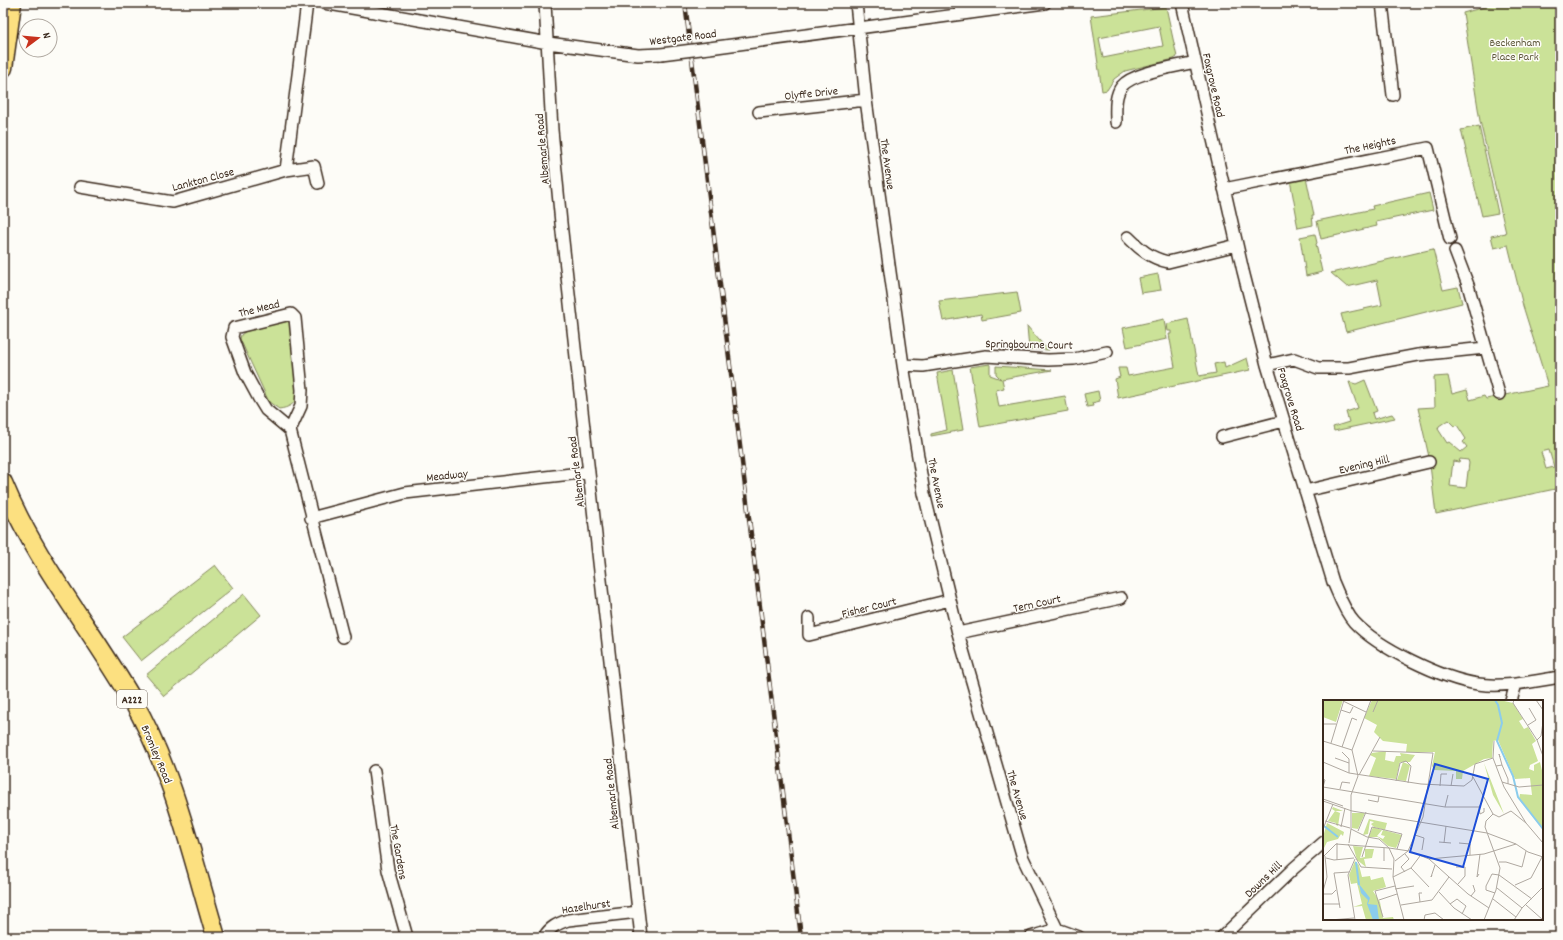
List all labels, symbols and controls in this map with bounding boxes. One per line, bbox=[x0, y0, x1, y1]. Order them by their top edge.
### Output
north arrow bbox=[18, 18, 58, 58]
street label: Westgate Road bbox=[649, 26, 718, 51]
text: N bbox=[37, 31, 54, 41]
park label: Beckenham Place Park bbox=[1490, 35, 1540, 66]
street label: Foxgrove Road bbox=[1197, 51, 1228, 119]
street label: Olyffe Drive bbox=[783, 83, 839, 106]
street label: Albemarle Road bbox=[532, 112, 555, 185]
street label: The Heights bbox=[1343, 133, 1398, 160]
street label: The Avenue bbox=[875, 138, 898, 191]
street label: Lankton Close bbox=[171, 164, 236, 197]
street label: The Mead bbox=[237, 296, 282, 323]
street label: Springbourne Court bbox=[985, 336, 1073, 355]
street label: Foxgrove Road bbox=[1272, 366, 1307, 433]
street label: Albemarle Road bbox=[565, 435, 590, 508]
street label: Evening Hill bbox=[1338, 451, 1391, 479]
street label: The Avenue bbox=[922, 457, 949, 510]
street label: Meadway bbox=[425, 466, 470, 487]
street label: Tern Court bbox=[1012, 591, 1063, 618]
street label: Fisher Court bbox=[840, 593, 899, 623]
road number: A222 bbox=[117, 690, 147, 708]
inset map bbox=[1323, 700, 1543, 920]
street label: Bromley Road bbox=[136, 723, 176, 786]
street label: Albemarle Road bbox=[600, 757, 625, 830]
street label: The Avenue bbox=[1001, 768, 1032, 822]
street label: The Gardens bbox=[384, 823, 411, 881]
street label: Downs Hill bbox=[1241, 858, 1287, 902]
street label: Hazelhurst bbox=[561, 896, 612, 919]

